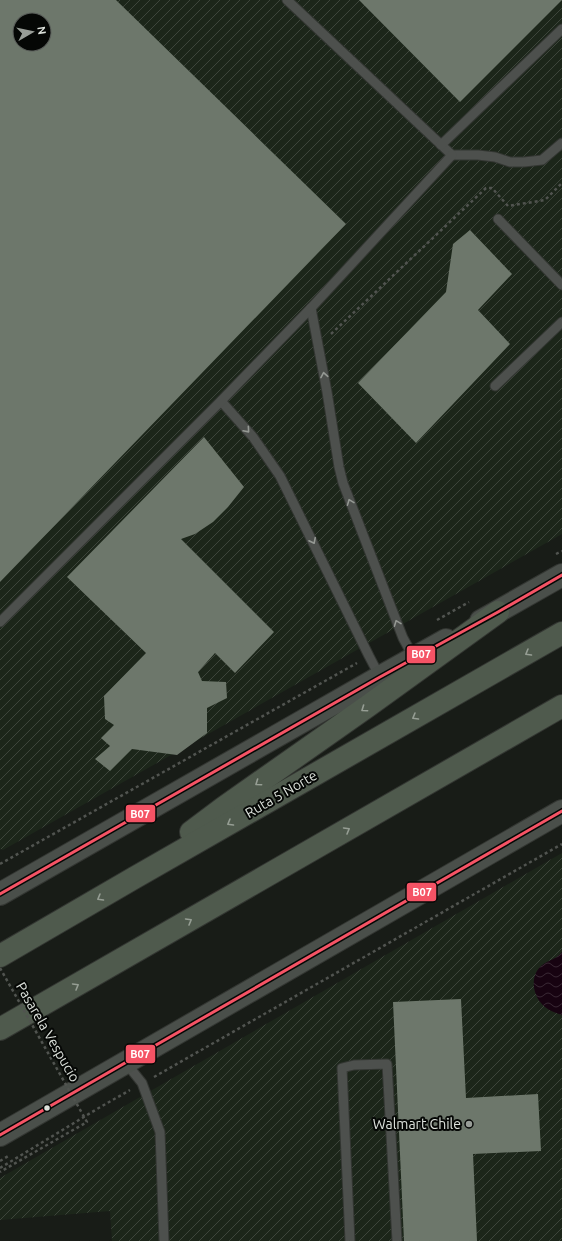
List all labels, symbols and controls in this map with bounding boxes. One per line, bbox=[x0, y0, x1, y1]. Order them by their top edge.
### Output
north arrow bbox=[12, 12, 52, 52]
text: N bbox=[35, 25, 48, 35]
one-way arrow bbox=[320, 372, 329, 378]
one-way arrow bbox=[242, 425, 249, 433]
one-way arrow bbox=[346, 498, 354, 505]
one-way arrow bbox=[308, 537, 316, 545]
one-way arrow bbox=[394, 619, 402, 626]
line badge: B07 bbox=[406, 645, 436, 664]
text: B07 bbox=[411, 648, 431, 660]
one-way arrow bbox=[525, 648, 532, 655]
one-way arrow bbox=[362, 704, 369, 711]
one-way arrow bbox=[412, 713, 419, 720]
street label: Ruta 5 Norte bbox=[242, 767, 320, 821]
one-way arrow bbox=[255, 778, 262, 786]
line badge: B07 bbox=[125, 804, 156, 823]
text: B07 bbox=[130, 808, 150, 820]
one-way arrow bbox=[226, 819, 234, 826]
one-way arrow bbox=[343, 827, 350, 834]
line badge: B07 bbox=[406, 882, 437, 902]
text: B07 bbox=[412, 886, 432, 898]
one-way arrow bbox=[97, 893, 104, 900]
one-way arrow bbox=[185, 918, 192, 925]
street label: Pasarela Vespucio bbox=[13, 979, 83, 1085]
one-way arrow bbox=[72, 983, 80, 990]
line badge: B07 bbox=[125, 1044, 156, 1064]
text: B07 bbox=[130, 1048, 150, 1060]
unlabelled marker bbox=[42, 1103, 52, 1113]
place label: Walmart Chile bbox=[373, 1116, 461, 1132]
marker: Walmart Chile bbox=[464, 1119, 474, 1129]

